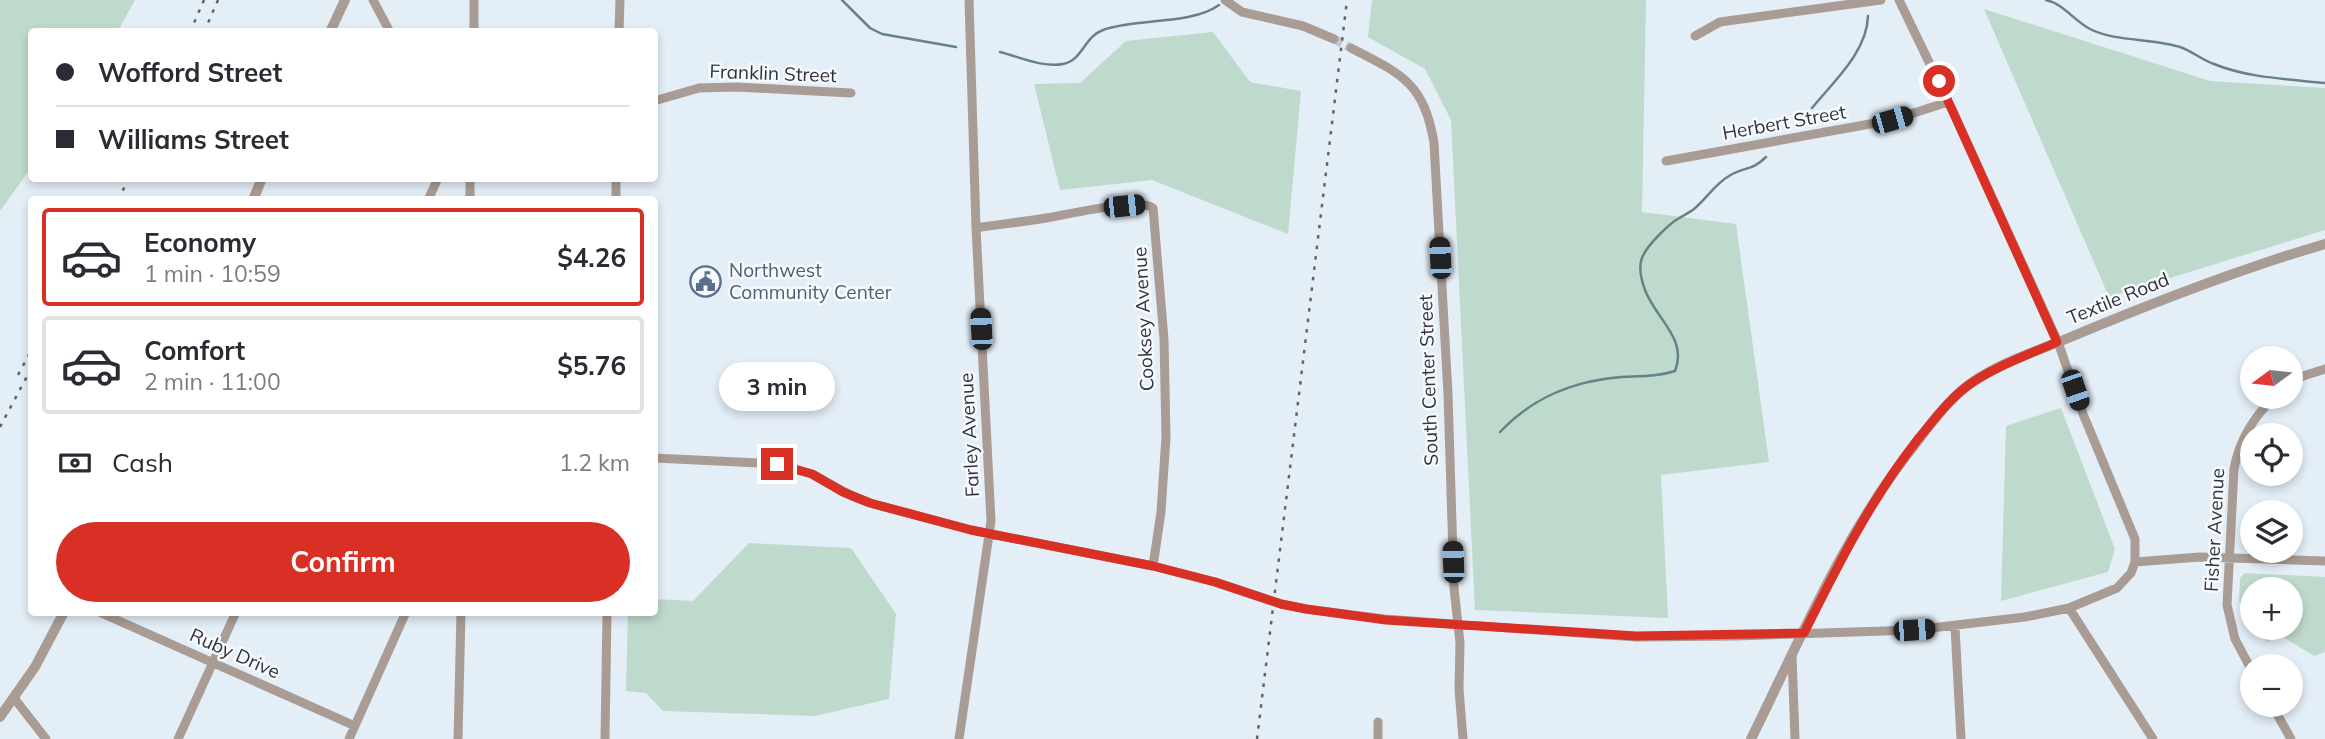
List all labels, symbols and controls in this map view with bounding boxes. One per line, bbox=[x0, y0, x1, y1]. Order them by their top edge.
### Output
text: Wofford Street bbox=[98, 56, 282, 89]
street label: Franklin Street bbox=[709, 59, 837, 87]
route start bbox=[1923, 65, 1955, 97]
street label: Herbert Street bbox=[1720, 99, 1848, 145]
car bbox=[1869, 104, 1916, 136]
text: Williams Street bbox=[98, 123, 289, 156]
car bbox=[1103, 193, 1146, 219]
icon: car bbox=[60, 226, 123, 289]
text: Economy bbox=[144, 226, 256, 259]
car bbox=[1429, 236, 1452, 280]
text: $4.26 bbox=[557, 241, 626, 274]
street label: Cooksey Avenue bbox=[1127, 246, 1159, 392]
place label: Northwest Community Center bbox=[729, 258, 892, 304]
text: 1 min · 10:59 bbox=[144, 259, 281, 288]
public building icon: Northwest Community Center bbox=[689, 264, 723, 298]
street label: Textile Road bbox=[2063, 267, 2173, 329]
street label: South Center Street bbox=[1413, 294, 1443, 466]
car bbox=[970, 307, 993, 351]
icon: car bbox=[60, 334, 123, 397]
text: Comfort bbox=[144, 334, 245, 367]
north arrow bbox=[2240, 346, 2303, 410]
map controls bbox=[2240, 346, 2303, 717]
text: $5.76 bbox=[557, 349, 626, 382]
callout: 3 min bbox=[719, 363, 835, 412]
text: 2 min · 11:00 bbox=[144, 367, 281, 396]
car bbox=[2059, 367, 2092, 413]
text: 3 min bbox=[747, 372, 807, 401]
street label: Farley Avenue bbox=[954, 372, 984, 498]
button: locate bbox=[2240, 423, 2303, 486]
icon: cash bbox=[56, 444, 94, 482]
text: Cash bbox=[112, 446, 173, 479]
text: 1.2 km bbox=[559, 448, 630, 477]
route end bbox=[761, 448, 793, 480]
street label: Fisher Avenue bbox=[2199, 467, 2229, 593]
button: layers bbox=[2240, 500, 2303, 563]
button: Confirm bbox=[56, 522, 630, 602]
car bbox=[1442, 541, 1465, 583]
button: + bbox=[2240, 577, 2303, 640]
car bbox=[1893, 618, 1936, 642]
street label: Ruby Drive bbox=[186, 622, 284, 684]
button: − bbox=[2240, 654, 2303, 717]

